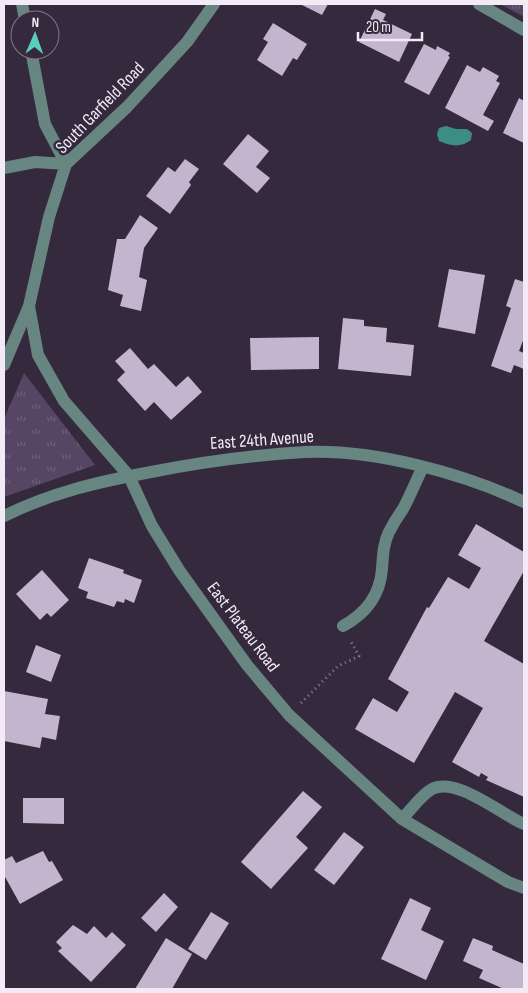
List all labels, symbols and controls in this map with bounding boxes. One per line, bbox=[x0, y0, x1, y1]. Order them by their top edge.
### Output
north arrow bbox=[10, 10, 60, 60]
scale bar bbox=[358, 10, 422, 42]
text: N bbox=[31, 14, 39, 31]
text: 20 m bbox=[366, 18, 391, 37]
street label: South Garfield Road bbox=[51, 58, 149, 158]
street label: East 24th Avenue bbox=[209, 426, 315, 454]
street label: East Plateau Road bbox=[203, 578, 283, 676]

